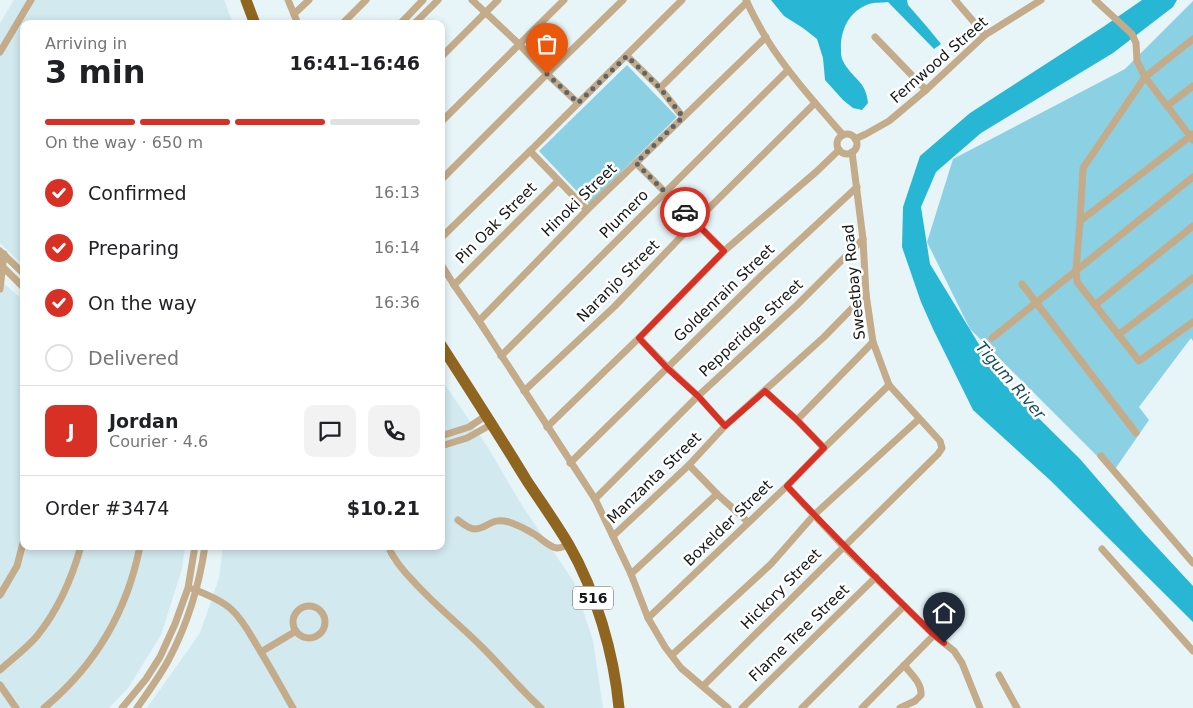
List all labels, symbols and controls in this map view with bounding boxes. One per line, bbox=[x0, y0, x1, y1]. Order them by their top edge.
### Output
street label: Fernwood Street bbox=[887, 13, 991, 107]
pin bbox=[526, 23, 568, 74]
icon: bag bbox=[533, 30, 561, 58]
text: Arriving in bbox=[45, 34, 127, 53]
text: 16:41–16:46 bbox=[290, 52, 420, 74]
text: 3 min bbox=[45, 53, 146, 91]
text: On the way · 650 m bbox=[45, 133, 203, 152]
street label: Hinoki Street bbox=[538, 160, 620, 240]
icon: check bbox=[45, 179, 73, 207]
street label: Pin Oak Street bbox=[452, 179, 540, 267]
text: Confirmed bbox=[88, 182, 187, 204]
text: 16:13 bbox=[374, 183, 420, 202]
street label: Plumero bbox=[596, 186, 652, 242]
courier bbox=[660, 187, 710, 237]
icon: car bbox=[671, 198, 699, 226]
street label: Sweetbay Road bbox=[839, 223, 869, 341]
icon: check bbox=[45, 234, 73, 262]
street label: Naranjo Street bbox=[573, 236, 663, 326]
text: Preparing bbox=[88, 237, 179, 259]
text: 16:14 bbox=[374, 238, 420, 257]
street label: Goldenrain Street bbox=[670, 240, 778, 346]
street label: Pepperidge Street bbox=[696, 275, 807, 381]
icon: check bbox=[45, 289, 73, 317]
text: On the way bbox=[88, 292, 197, 314]
text: 16:36 bbox=[374, 293, 420, 312]
water label: Tigum River bbox=[972, 338, 1050, 424]
text: Delivered bbox=[88, 347, 179, 369]
button: chat bbox=[304, 405, 356, 457]
button: phone bbox=[368, 405, 420, 457]
text: Jordan bbox=[109, 410, 178, 432]
text: J bbox=[67, 420, 75, 442]
street label: Manzanta Street bbox=[603, 429, 705, 527]
text: Courier · 4.6 bbox=[109, 432, 208, 451]
street label: Boxelder Street bbox=[680, 476, 776, 570]
text: Order #3474 bbox=[45, 497, 169, 519]
text: $10.21 bbox=[347, 497, 420, 519]
street label: Hickory Street bbox=[737, 545, 825, 633]
street label: Flame Tree Street bbox=[745, 581, 853, 685]
road number: 516 bbox=[573, 586, 613, 610]
pin bbox=[923, 592, 965, 643]
icon: home bbox=[930, 599, 958, 627]

